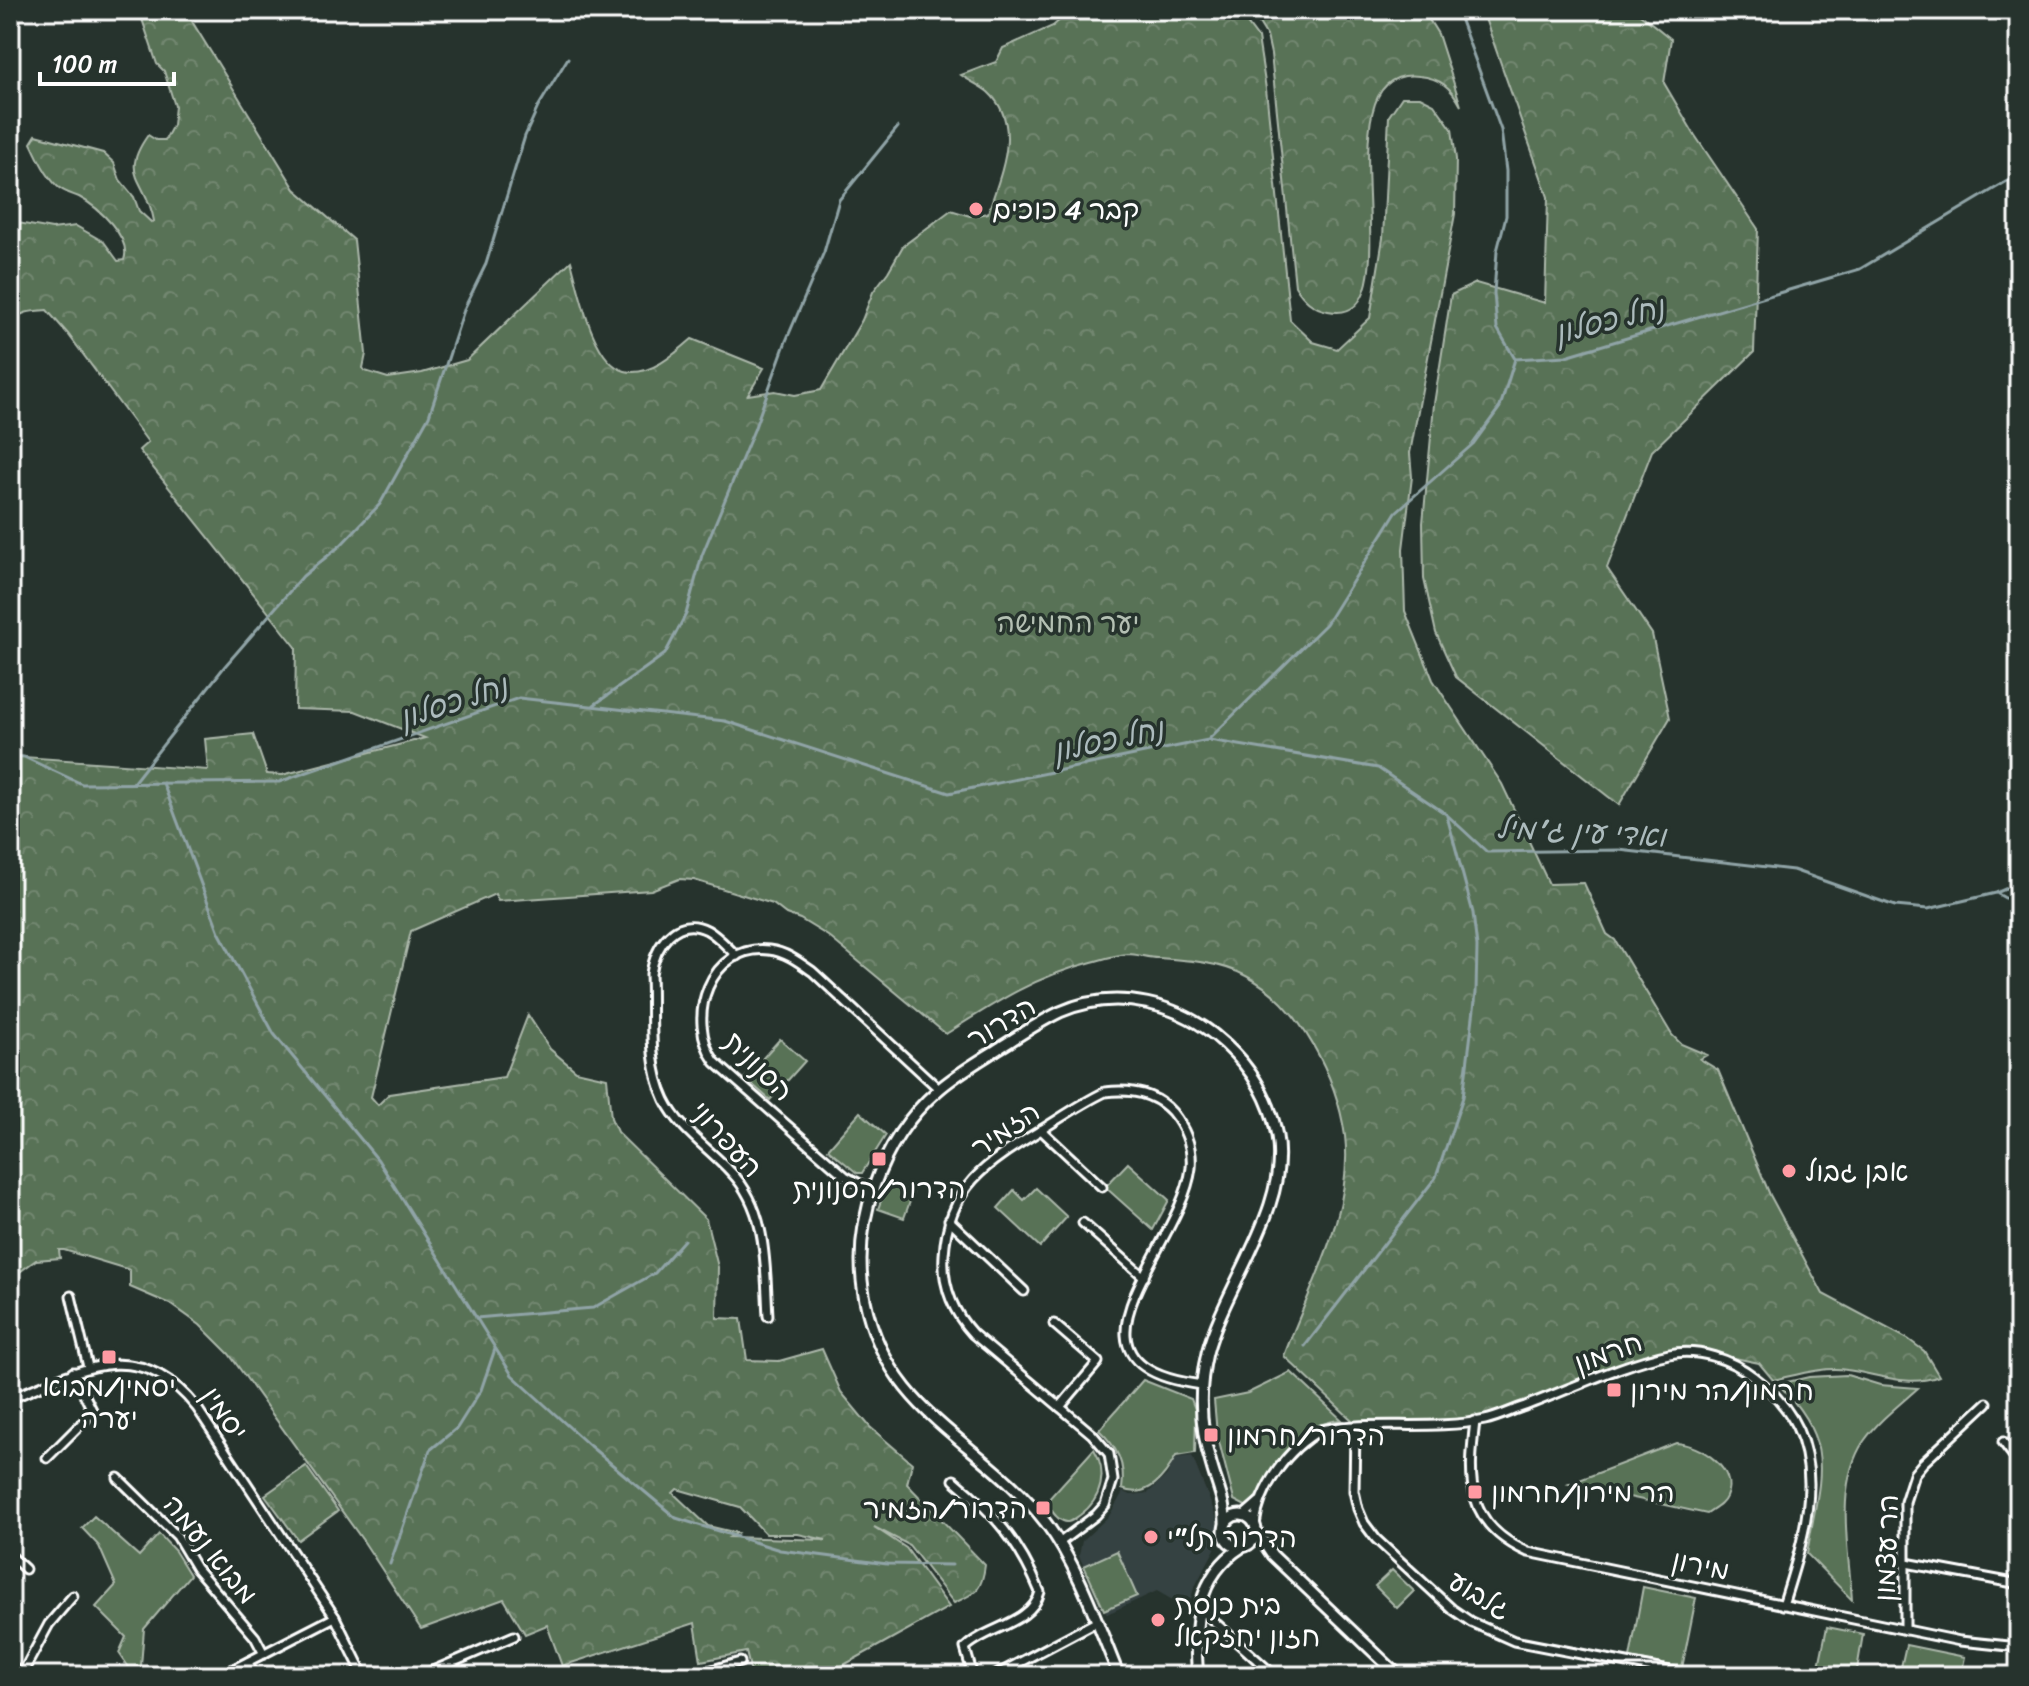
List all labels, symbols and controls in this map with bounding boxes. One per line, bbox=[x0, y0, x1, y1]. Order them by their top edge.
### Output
scale bar bbox=[40, 36, 174, 86]
text: 100 m bbox=[52, 43, 117, 85]
place label: קבר 4 כוכים bbox=[992, 185, 1140, 234]
marker: קבר 4 כוכים bbox=[967, 200, 985, 218]
water label: נחל כסלון bbox=[1548, 280, 1672, 360]
park label: יער החמישה bbox=[997, 598, 1139, 647]
water label: נחל כסלון bbox=[391, 658, 517, 745]
water label: נחל כסלון bbox=[1048, 702, 1170, 778]
water label: ואדי עין ג'מיל bbox=[1495, 801, 1669, 863]
street label: הדרור bbox=[957, 982, 1046, 1063]
street label: הסנונית bbox=[711, 1019, 806, 1114]
street label: הזמיר bbox=[960, 1088, 1050, 1171]
street label: העפרוני bbox=[678, 1089, 775, 1189]
place label: אבן גבול bbox=[1805, 1147, 1908, 1196]
marker: הדרור/הסנונית bbox=[870, 1150, 888, 1168]
marker: אבן גבול bbox=[1780, 1162, 1798, 1180]
place label: הדרור/הסנונית bbox=[792, 1164, 966, 1213]
street label: חרמון bbox=[1567, 1318, 1649, 1387]
marker: יסמין/מבוא יערה bbox=[100, 1348, 118, 1366]
place label: יסמין/מבוא יערה bbox=[42, 1362, 176, 1443]
place label: חרמון/הר מירון bbox=[1630, 1366, 1814, 1415]
street label: יסמין bbox=[188, 1376, 261, 1451]
marker: חרמון/הר מירון bbox=[1605, 1381, 1623, 1399]
place label: הדרור/חרמון bbox=[1227, 1411, 1385, 1460]
marker: הדרור/חרמון bbox=[1202, 1426, 1220, 1444]
place label: הר מירון/חרמון bbox=[1491, 1468, 1675, 1517]
street label: מבוא נעמה bbox=[150, 1483, 271, 1616]
marker: הר מירון/חרמון bbox=[1466, 1483, 1484, 1501]
place label: הדרור/הזמיר bbox=[863, 1484, 1027, 1533]
street label: הר עצמון bbox=[1860, 1493, 1913, 1603]
marker: הדרור/הזמיר bbox=[1034, 1499, 1052, 1517]
place label: הדרור תל"י bbox=[1167, 1513, 1297, 1562]
marker: הדרור תל"י bbox=[1142, 1528, 1160, 1546]
street label: מירון bbox=[1667, 1536, 1734, 1595]
street label: גלבוע bbox=[1438, 1557, 1521, 1634]
place label: בית כנסת חזון יחזקאל bbox=[1174, 1580, 1320, 1661]
marker: בית כנסת חזון יחזקאל bbox=[1149, 1611, 1167, 1629]

